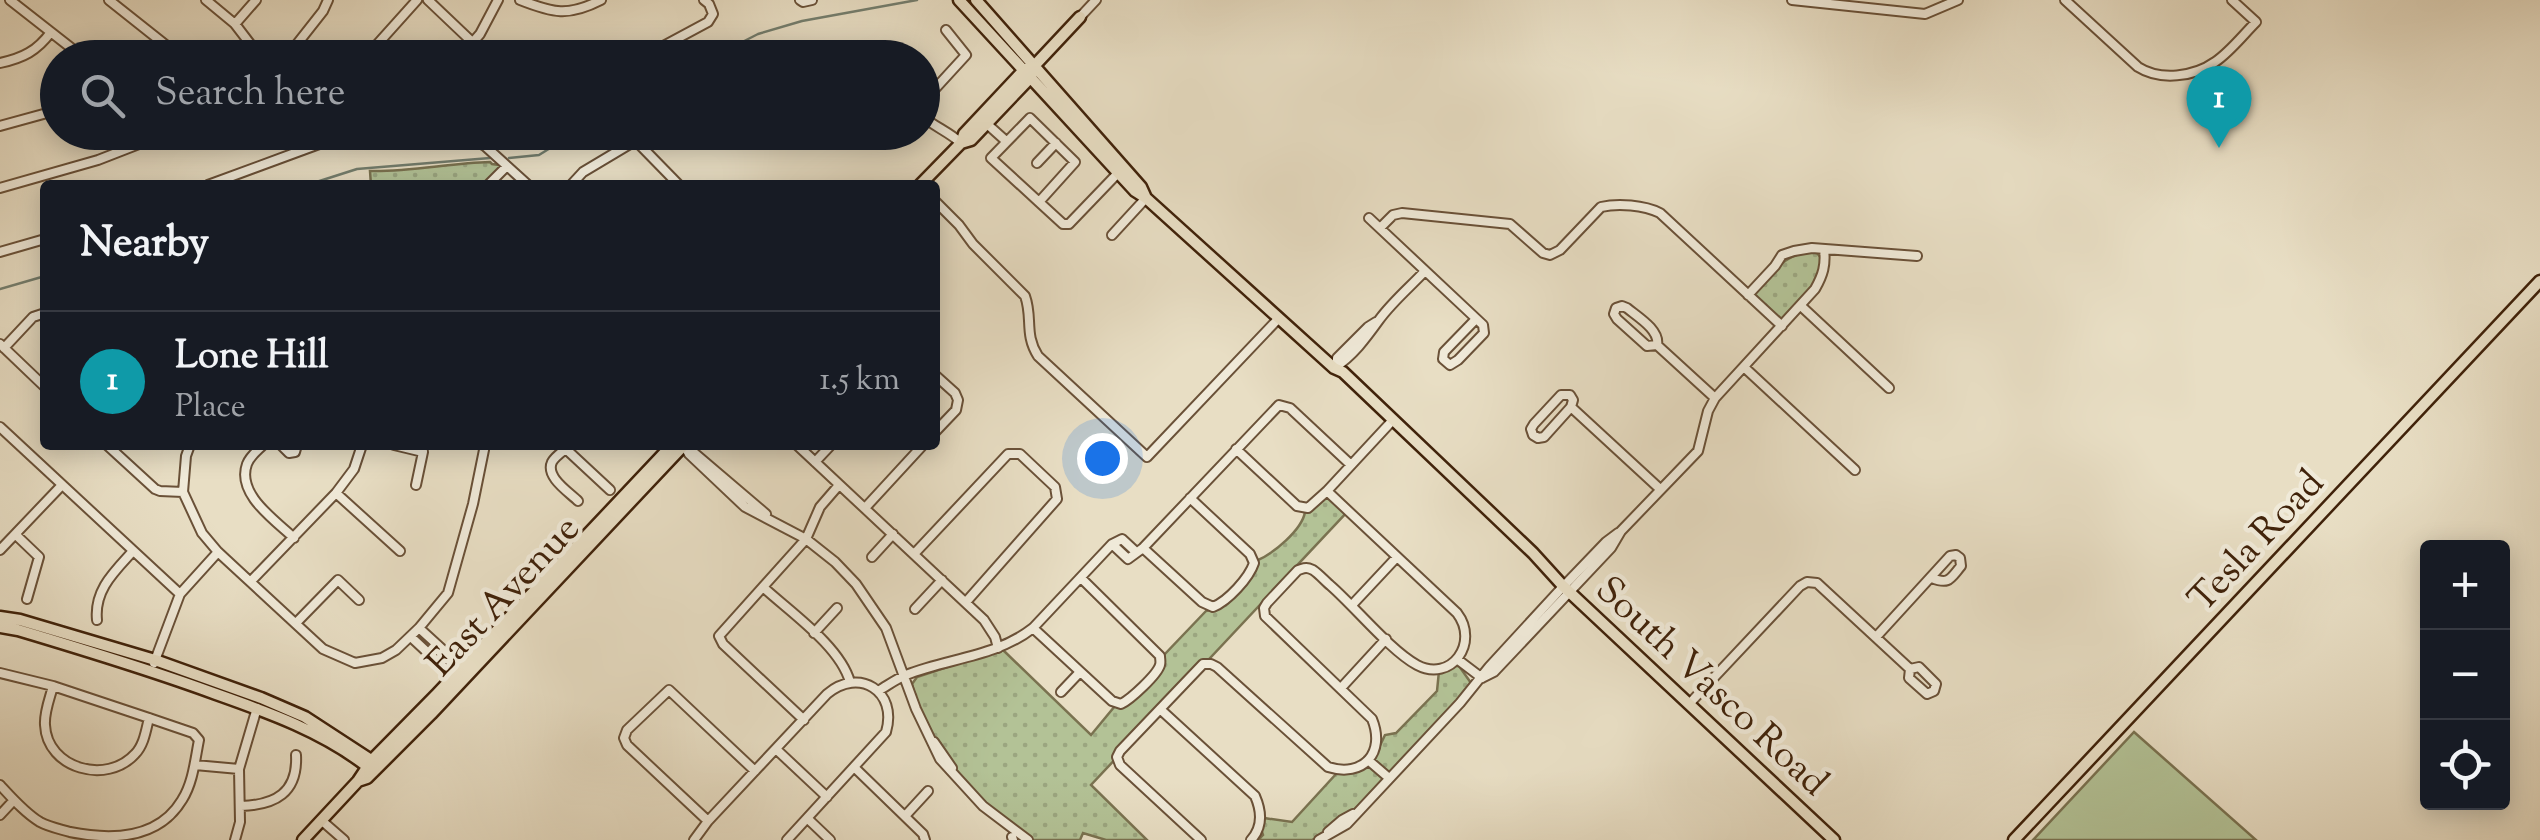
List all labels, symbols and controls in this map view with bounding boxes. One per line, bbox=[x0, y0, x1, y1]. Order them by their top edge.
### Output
search box bbox=[40, 40, 940, 150]
pin: 1 bbox=[2186, 66, 2252, 148]
icon: search bbox=[75, 68, 130, 123]
text: Search here bbox=[155, 68, 346, 122]
text: Nearby bbox=[80, 215, 209, 275]
text: Lone Hill bbox=[175, 331, 329, 385]
text: 1 bbox=[107, 358, 118, 404]
text: 1.5 km bbox=[819, 358, 900, 404]
text: Place bbox=[175, 385, 246, 431]
your location bbox=[1077, 433, 1128, 484]
street label: Tesla Road bbox=[2178, 459, 2338, 626]
street label: East Avenue bbox=[416, 505, 594, 691]
map controls bbox=[2420, 540, 2510, 810]
button: + bbox=[2420, 540, 2510, 630]
street label: South Vasco Road bbox=[1582, 566, 1839, 810]
button: − bbox=[2420, 630, 2510, 720]
button: locate bbox=[2420, 720, 2510, 810]

